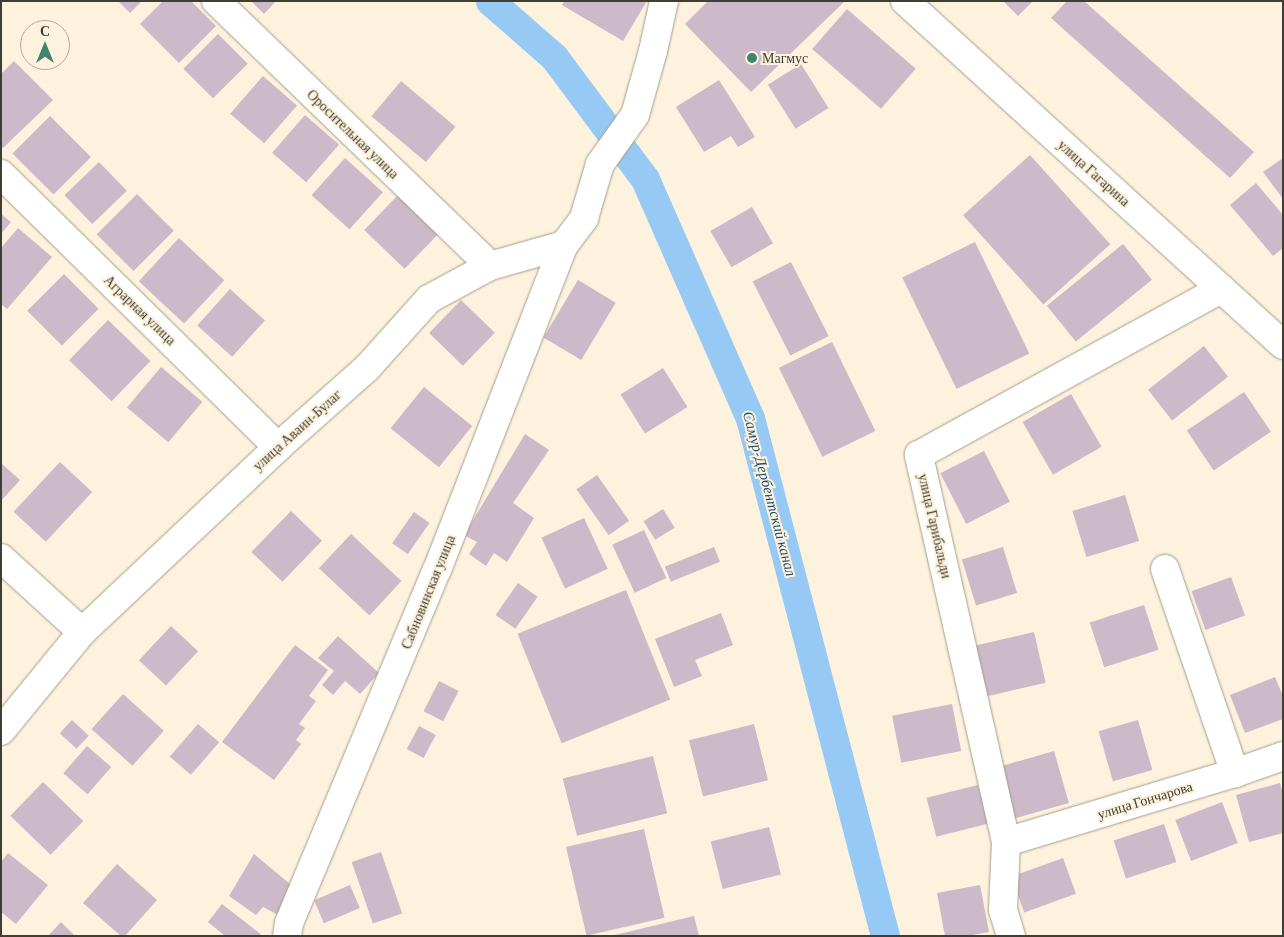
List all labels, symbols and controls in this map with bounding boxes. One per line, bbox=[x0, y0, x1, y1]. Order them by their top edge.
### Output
north arrow bbox=[20, 20, 70, 70]
text: С bbox=[40, 23, 50, 39]
place label: Магмус bbox=[762, 50, 808, 66]
marker: Магмус bbox=[746, 52, 758, 64]
street label: Оросительная улица bbox=[304, 86, 402, 182]
street label: улица Гагарина bbox=[1054, 136, 1134, 210]
street label: Аграрная улица bbox=[101, 272, 179, 348]
street label: улица Аваин-Булаг bbox=[249, 386, 345, 474]
water label: Самур-Дербентский канал bbox=[738, 410, 800, 578]
street label: улица Гарибальди bbox=[915, 472, 955, 580]
street label: Сабновинская улица bbox=[397, 533, 459, 651]
street label: улица Гончарова bbox=[1095, 778, 1195, 822]

